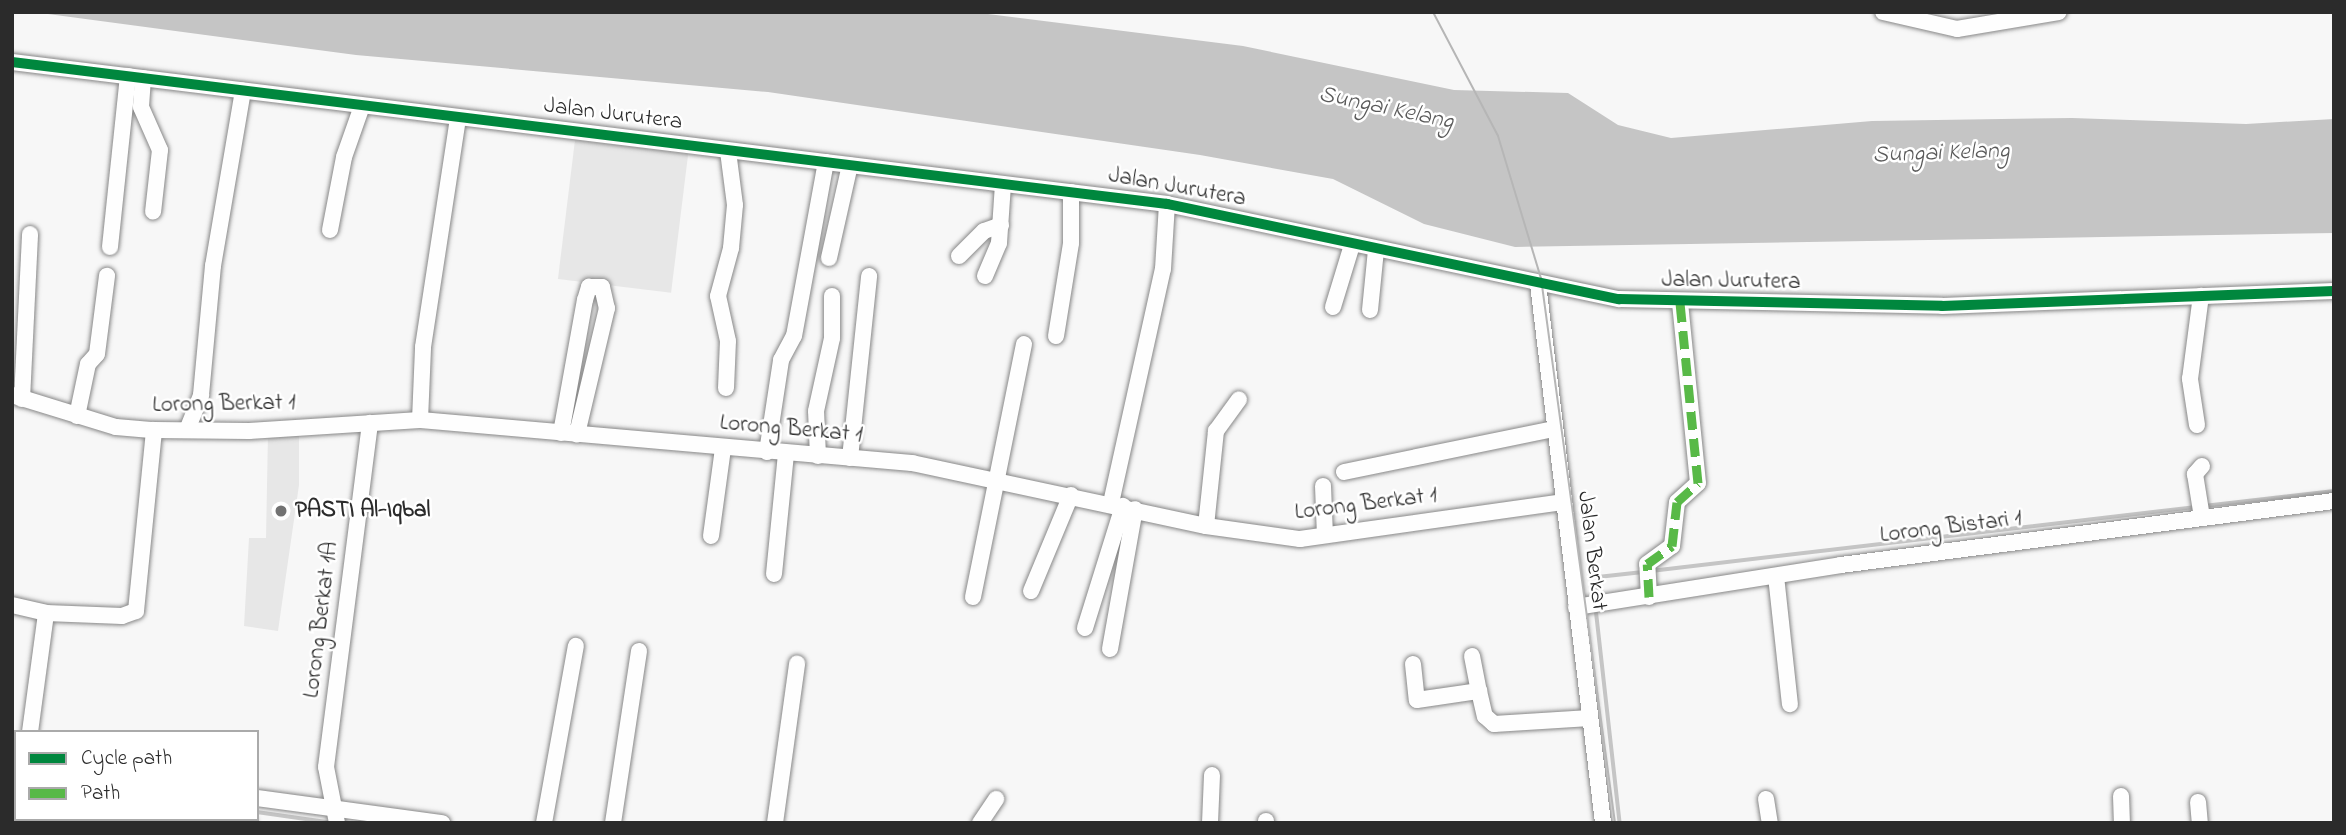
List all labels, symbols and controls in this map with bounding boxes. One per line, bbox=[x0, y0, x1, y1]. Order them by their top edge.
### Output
water label: Sungai Kelang bbox=[1316, 81, 1456, 137]
street label: Jalan Jurutera bbox=[542, 93, 684, 137]
water label: Sungai Kelang bbox=[1872, 137, 2010, 171]
street label: Jalan Jurutera bbox=[1106, 162, 1248, 214]
street label: Jalan Jurutera bbox=[1661, 267, 1801, 297]
street label: Lorong Berkat 1 bbox=[152, 390, 296, 420]
street label: Lorong Berkat 1 bbox=[718, 410, 864, 450]
street label: Lorong Berkat 1 bbox=[1293, 483, 1439, 527]
street label: Jalan Berkat bbox=[1570, 490, 1612, 612]
place label: PASTI Al-Iqbal bbox=[295, 497, 430, 525]
marker: PASTI Al-Iqbal bbox=[273, 503, 289, 519]
street label: Lorong Bistari 1 bbox=[1878, 506, 2024, 550]
street label: Lorong Berkat 1A bbox=[299, 540, 345, 700]
legend bbox=[14, 730, 259, 821]
text: Cycle path bbox=[81, 744, 172, 774]
text: Path bbox=[81, 779, 120, 809]

